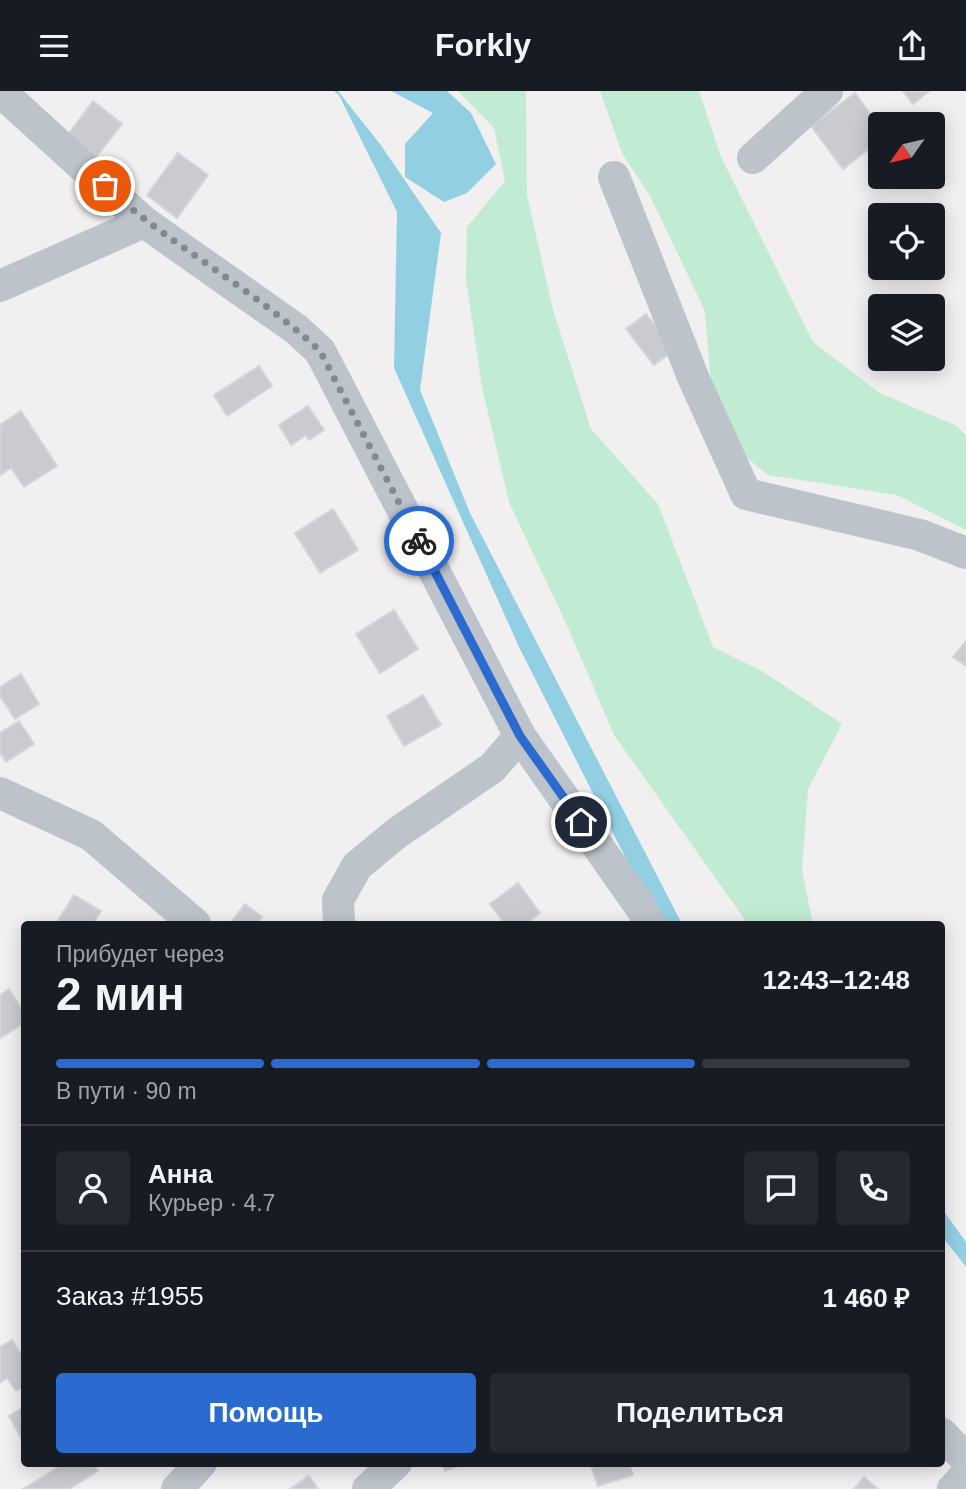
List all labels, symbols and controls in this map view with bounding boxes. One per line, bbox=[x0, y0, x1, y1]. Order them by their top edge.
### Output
icon: menu bbox=[35, 27, 73, 65]
text: Forkly bbox=[435, 27, 531, 63]
icon: share bbox=[893, 27, 931, 65]
north arrow bbox=[868, 112, 945, 189]
map controls bbox=[868, 112, 945, 371]
pin bbox=[75, 156, 135, 216]
icon: bag bbox=[86, 167, 124, 205]
button: locate bbox=[868, 203, 945, 280]
button: layers bbox=[868, 294, 945, 371]
courier bbox=[384, 506, 454, 576]
icon: bike bbox=[400, 522, 438, 560]
pin bbox=[551, 792, 611, 852]
icon: home bbox=[562, 803, 600, 841]
text: Прибудет через bbox=[56, 941, 224, 967]
text: 12:43–12:48 bbox=[763, 965, 910, 995]
text: 2 мин bbox=[56, 968, 184, 1020]
text: В пути · 90 m bbox=[56, 1078, 197, 1104]
button: person bbox=[56, 1151, 130, 1225]
button: chat bbox=[744, 1151, 818, 1225]
button: phone bbox=[836, 1151, 910, 1225]
text: Анна bbox=[148, 1159, 213, 1189]
text: Курьер · 4.7 bbox=[148, 1190, 275, 1216]
text: Заказ #1955 bbox=[56, 1281, 204, 1311]
text: 1 460 ₽ bbox=[823, 1283, 910, 1313]
button: Помощь bbox=[56, 1373, 476, 1453]
button: Поделиться bbox=[490, 1373, 910, 1453]

